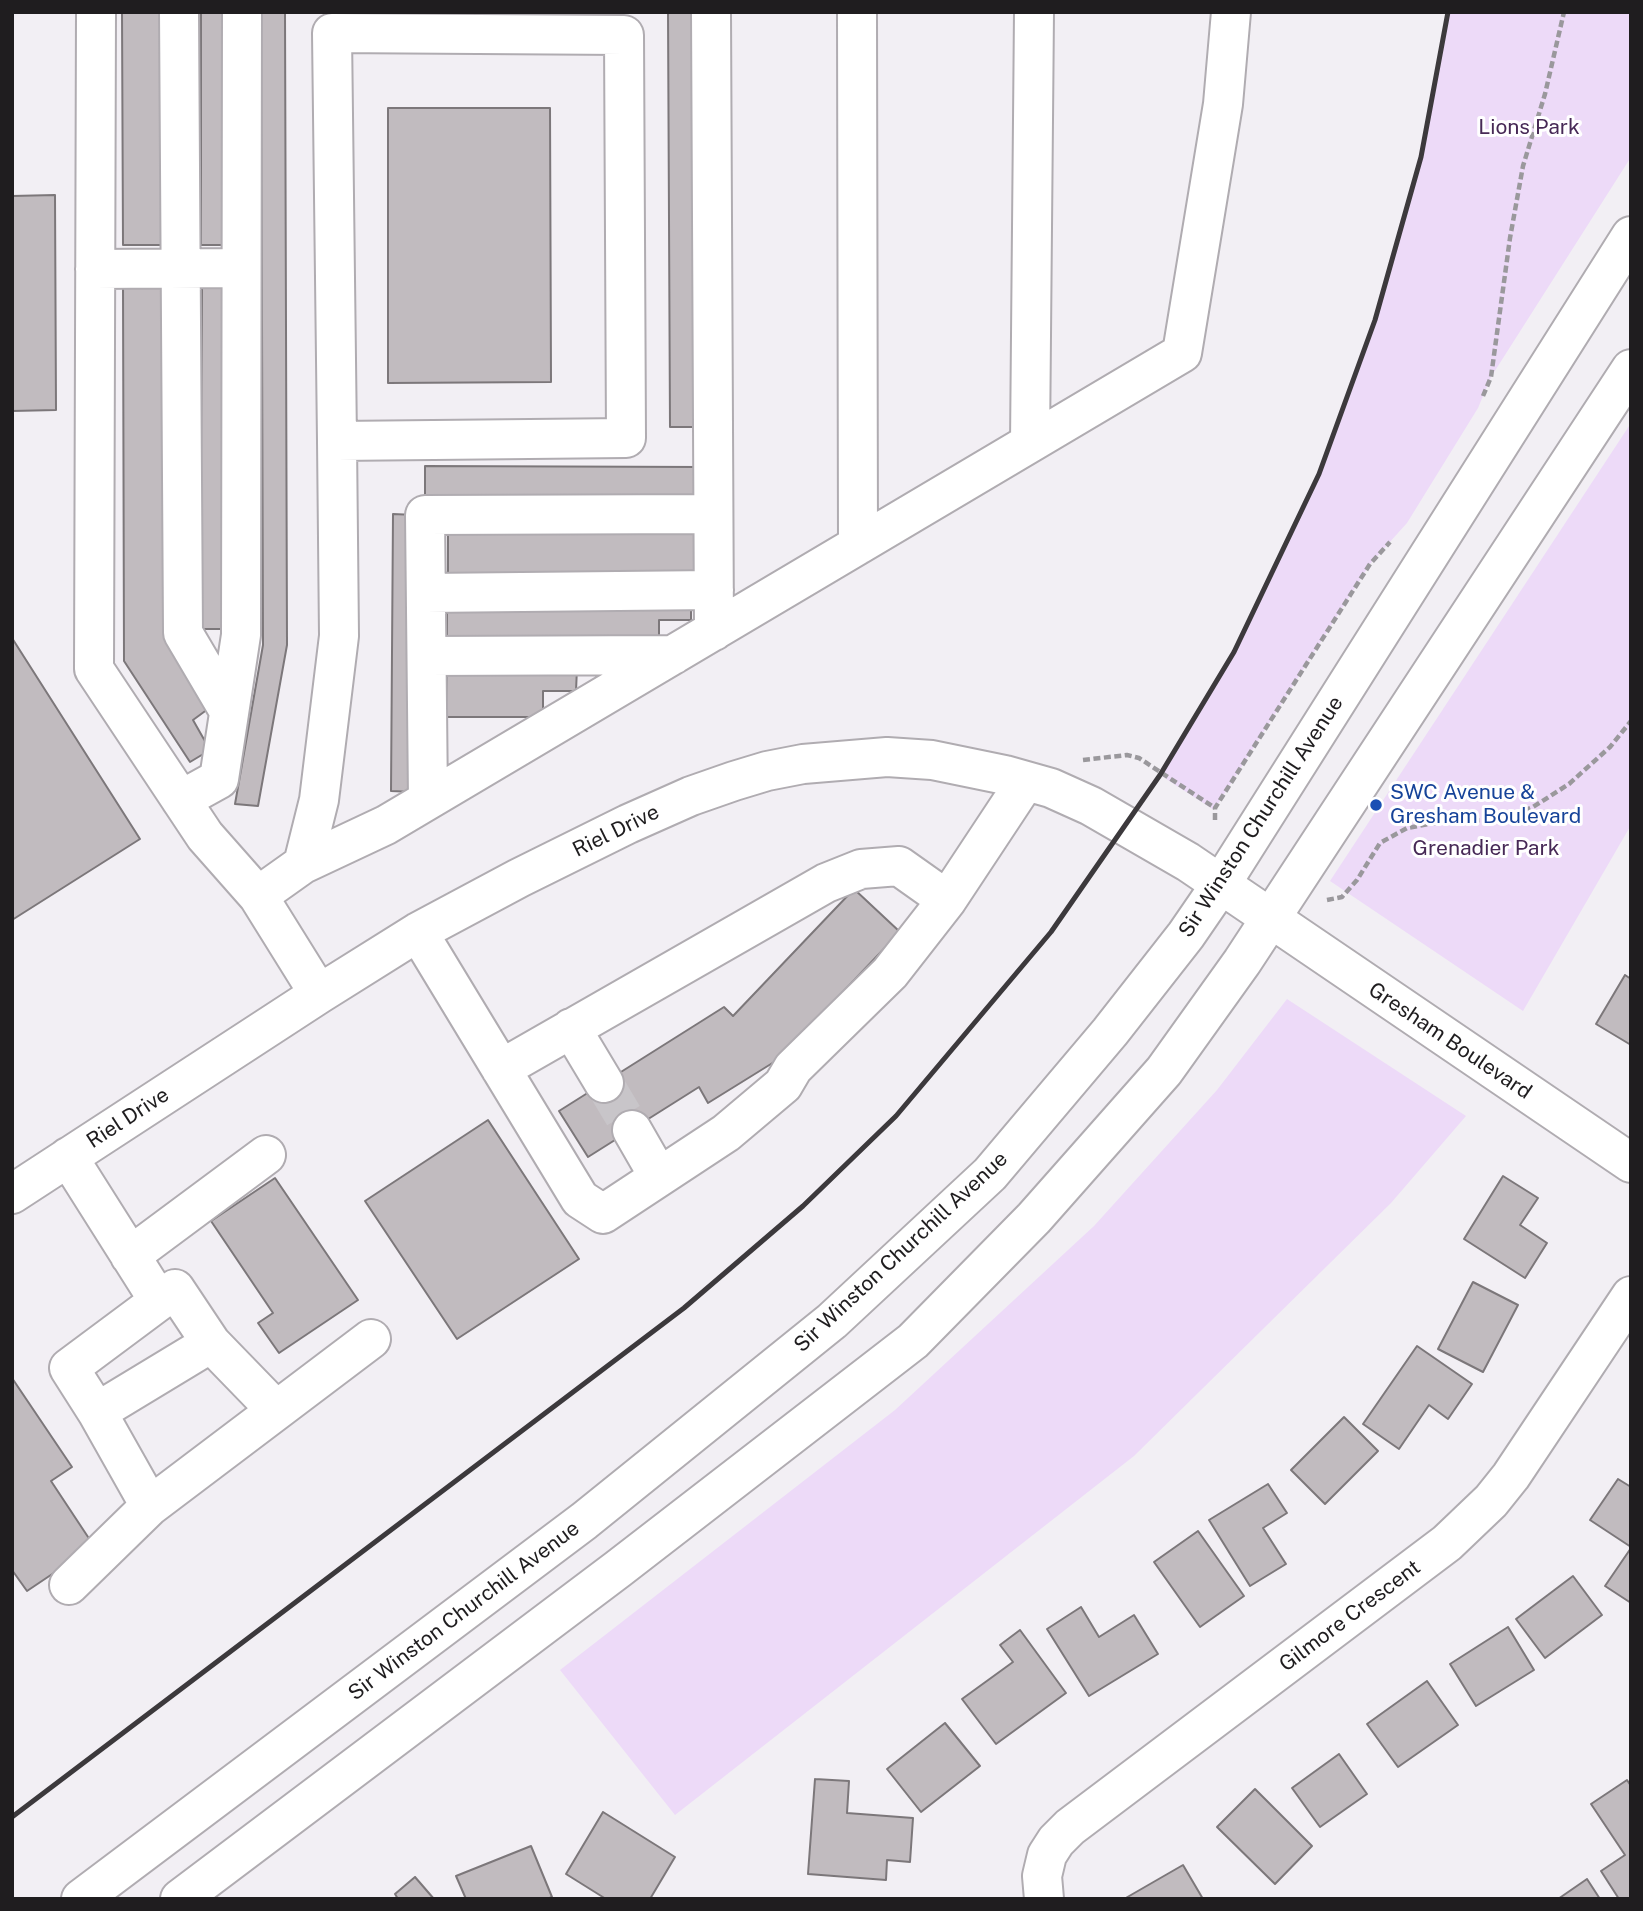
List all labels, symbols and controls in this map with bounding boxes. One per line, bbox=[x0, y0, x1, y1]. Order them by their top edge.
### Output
park label: Lions Park bbox=[1478, 115, 1580, 141]
street label: Sir Winston Churchill Avenue bbox=[1173, 692, 1349, 942]
place label: SWC Avenue & Gresham Boulevard bbox=[1390, 780, 1581, 830]
marker: SWC Avenue & Gresham Boulevard bbox=[1368, 797, 1384, 813]
street label: Riel Drive bbox=[569, 799, 663, 863]
park label: Grenadier Park bbox=[1413, 836, 1559, 862]
street label: Gresham Boulevard bbox=[1364, 977, 1536, 1105]
street label: Riel Drive bbox=[82, 1082, 174, 1154]
street label: Sir Winston Churchill Avenue bbox=[789, 1146, 1013, 1358]
street label: Sir Winston Churchill Avenue bbox=[344, 1516, 584, 1706]
street label: Gilmore Crescent bbox=[1274, 1555, 1426, 1677]

